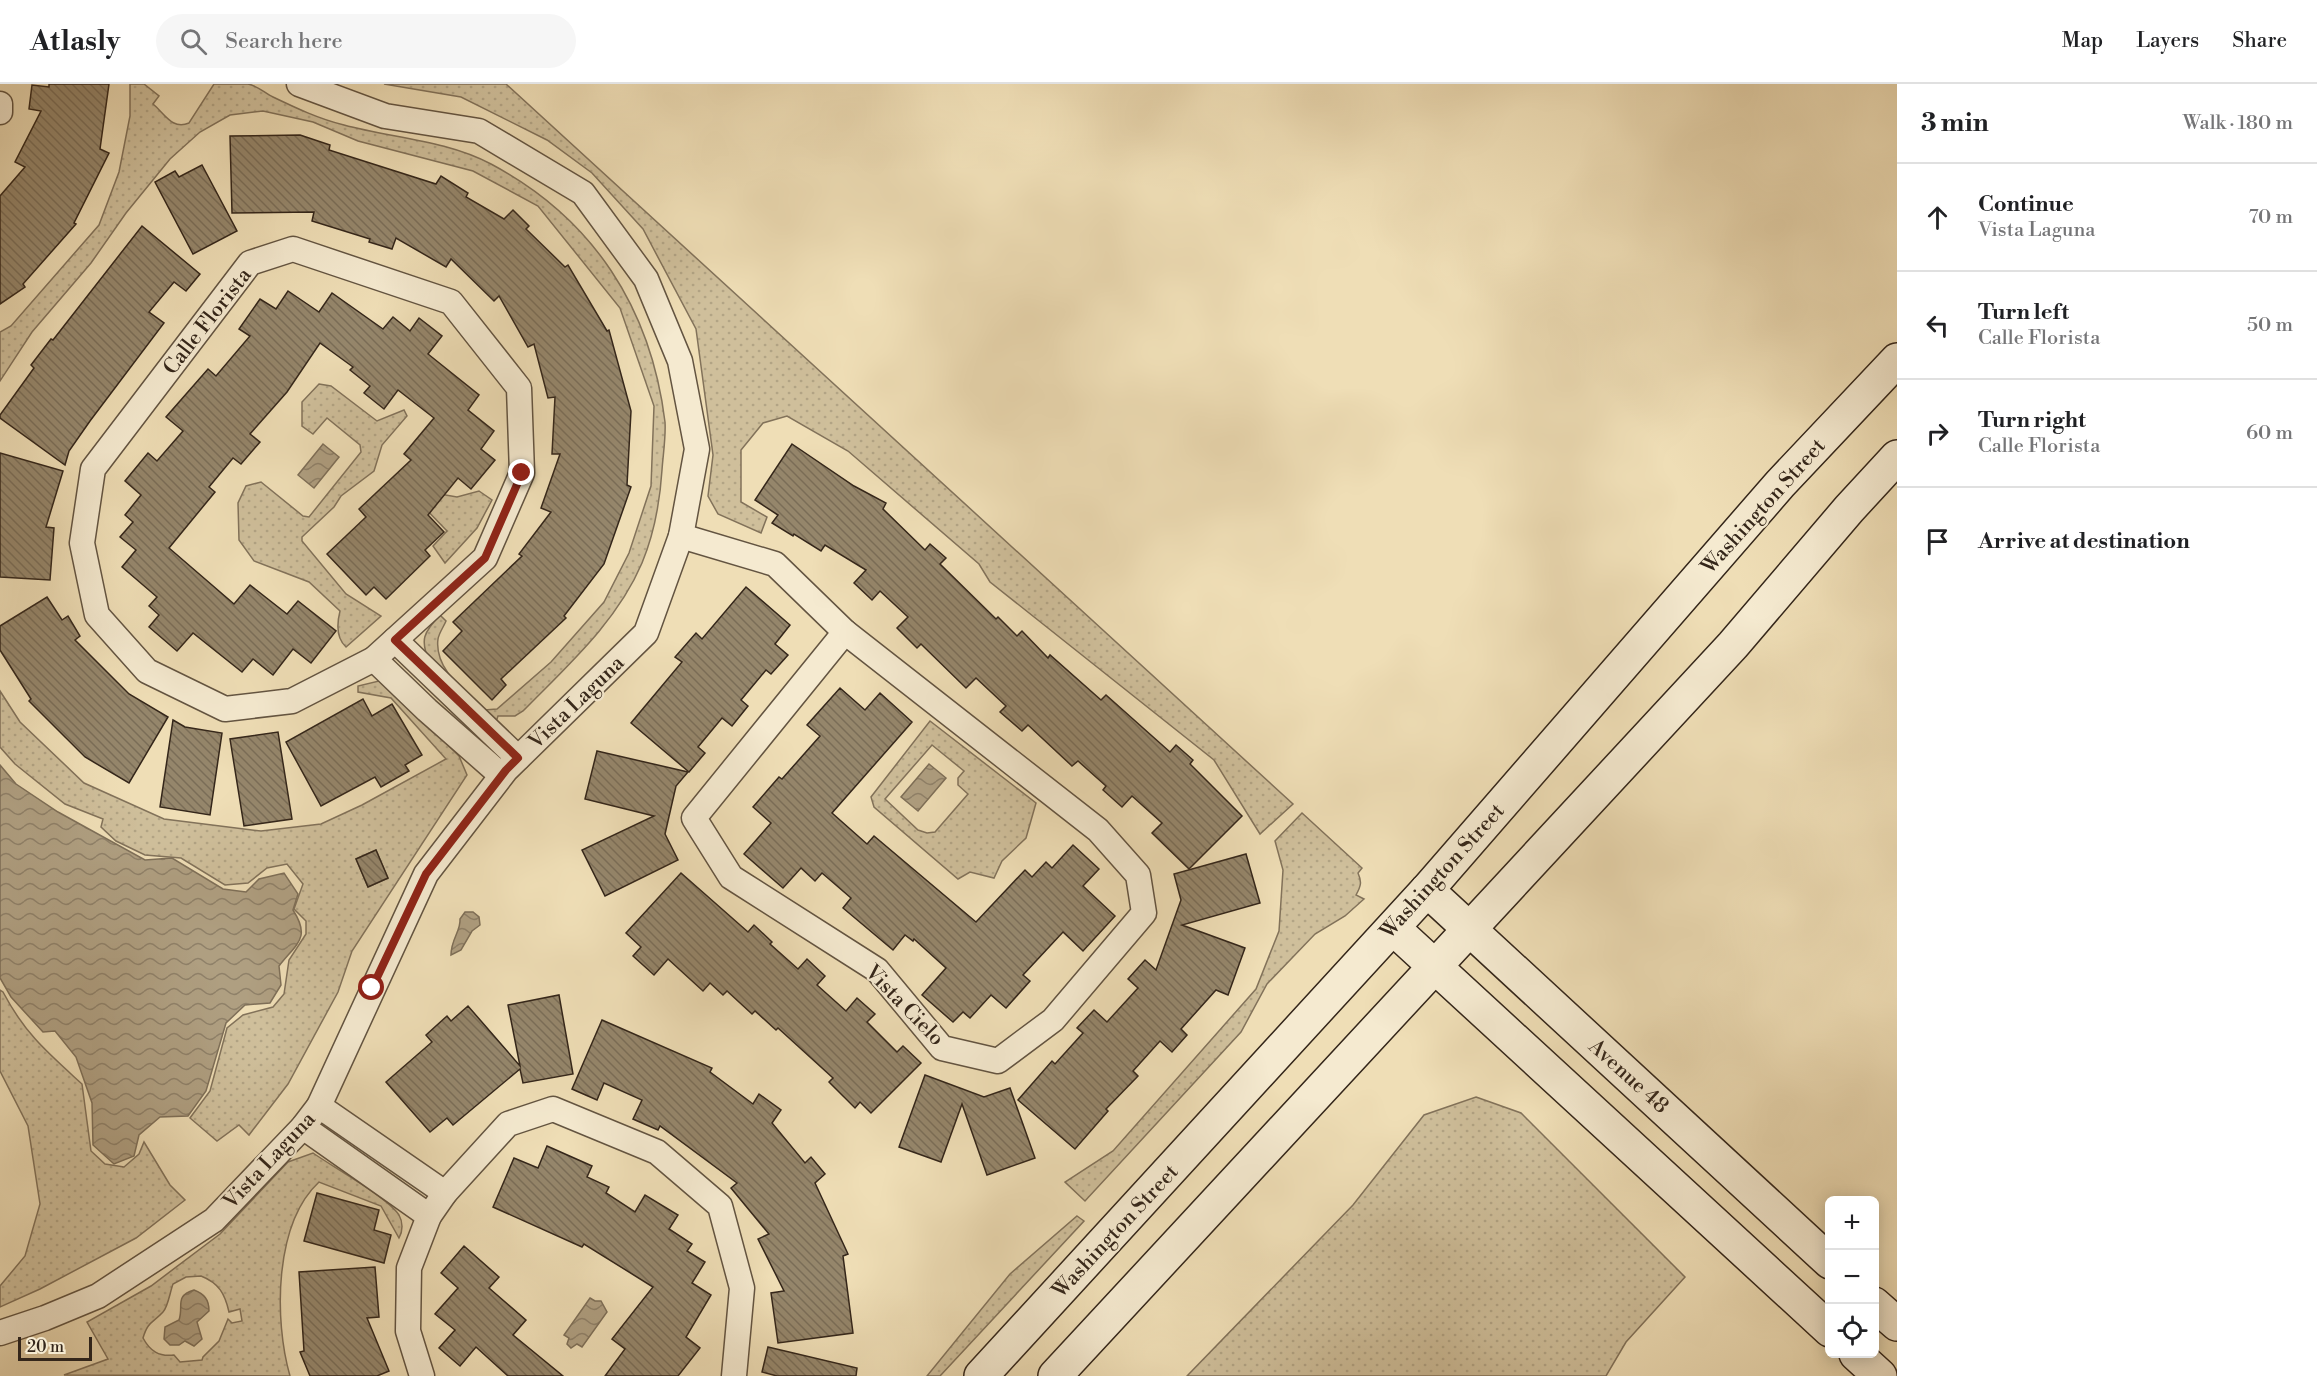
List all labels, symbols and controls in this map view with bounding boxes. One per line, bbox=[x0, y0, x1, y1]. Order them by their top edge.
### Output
search box bbox=[156, 14, 576, 68]
text: Atlasly bbox=[30, 24, 120, 59]
icon: search bbox=[177, 25, 210, 58]
text: Search here bbox=[225, 28, 343, 55]
text: Map bbox=[2062, 28, 2103, 54]
text: Layers bbox=[2136, 28, 2199, 54]
text: Share bbox=[2232, 28, 2287, 54]
text: 3 min bbox=[1921, 107, 1989, 139]
text: Walk · 180 m bbox=[2183, 111, 2293, 136]
text: Continue bbox=[1978, 191, 2074, 218]
icon: ahead bbox=[1921, 201, 1954, 234]
text: 70 m bbox=[2249, 205, 2293, 230]
text: Vista Laguna bbox=[1978, 218, 2095, 243]
street label: Calle Florista bbox=[158, 263, 258, 380]
text: Turn left bbox=[1978, 299, 2069, 326]
icon: left bbox=[1921, 309, 1954, 342]
text: 50 m bbox=[2247, 313, 2293, 338]
text: Calle Florista bbox=[1978, 326, 2100, 351]
text: Turn right bbox=[1978, 407, 2086, 434]
icon: right bbox=[1921, 417, 1954, 450]
text: 60 m bbox=[2246, 421, 2293, 446]
street label: Washington Street bbox=[1695, 433, 1832, 580]
text: Calle Florista bbox=[1978, 434, 2100, 459]
route end bbox=[508, 459, 534, 485]
icon: arrive bbox=[1921, 525, 1954, 558]
text: Arrive at destination bbox=[1978, 528, 2190, 555]
street label: Vista Laguna bbox=[523, 650, 630, 756]
street label: Washington Street bbox=[1374, 798, 1511, 945]
street label: Vista Cielo bbox=[859, 959, 949, 1052]
route start bbox=[358, 974, 384, 1000]
street label: Avenue 48 bbox=[1582, 1033, 1674, 1119]
street label: Vista Laguna bbox=[217, 1106, 322, 1215]
street label: Washington Street bbox=[1046, 1159, 1185, 1305]
map controls bbox=[1825, 1196, 1879, 1358]
button: + bbox=[1825, 1196, 1879, 1250]
button: − bbox=[1825, 1250, 1879, 1304]
button: locate bbox=[1825, 1304, 1879, 1358]
scale bar bbox=[18, 1334, 92, 1362]
text: 20 m bbox=[27, 1337, 64, 1357]

